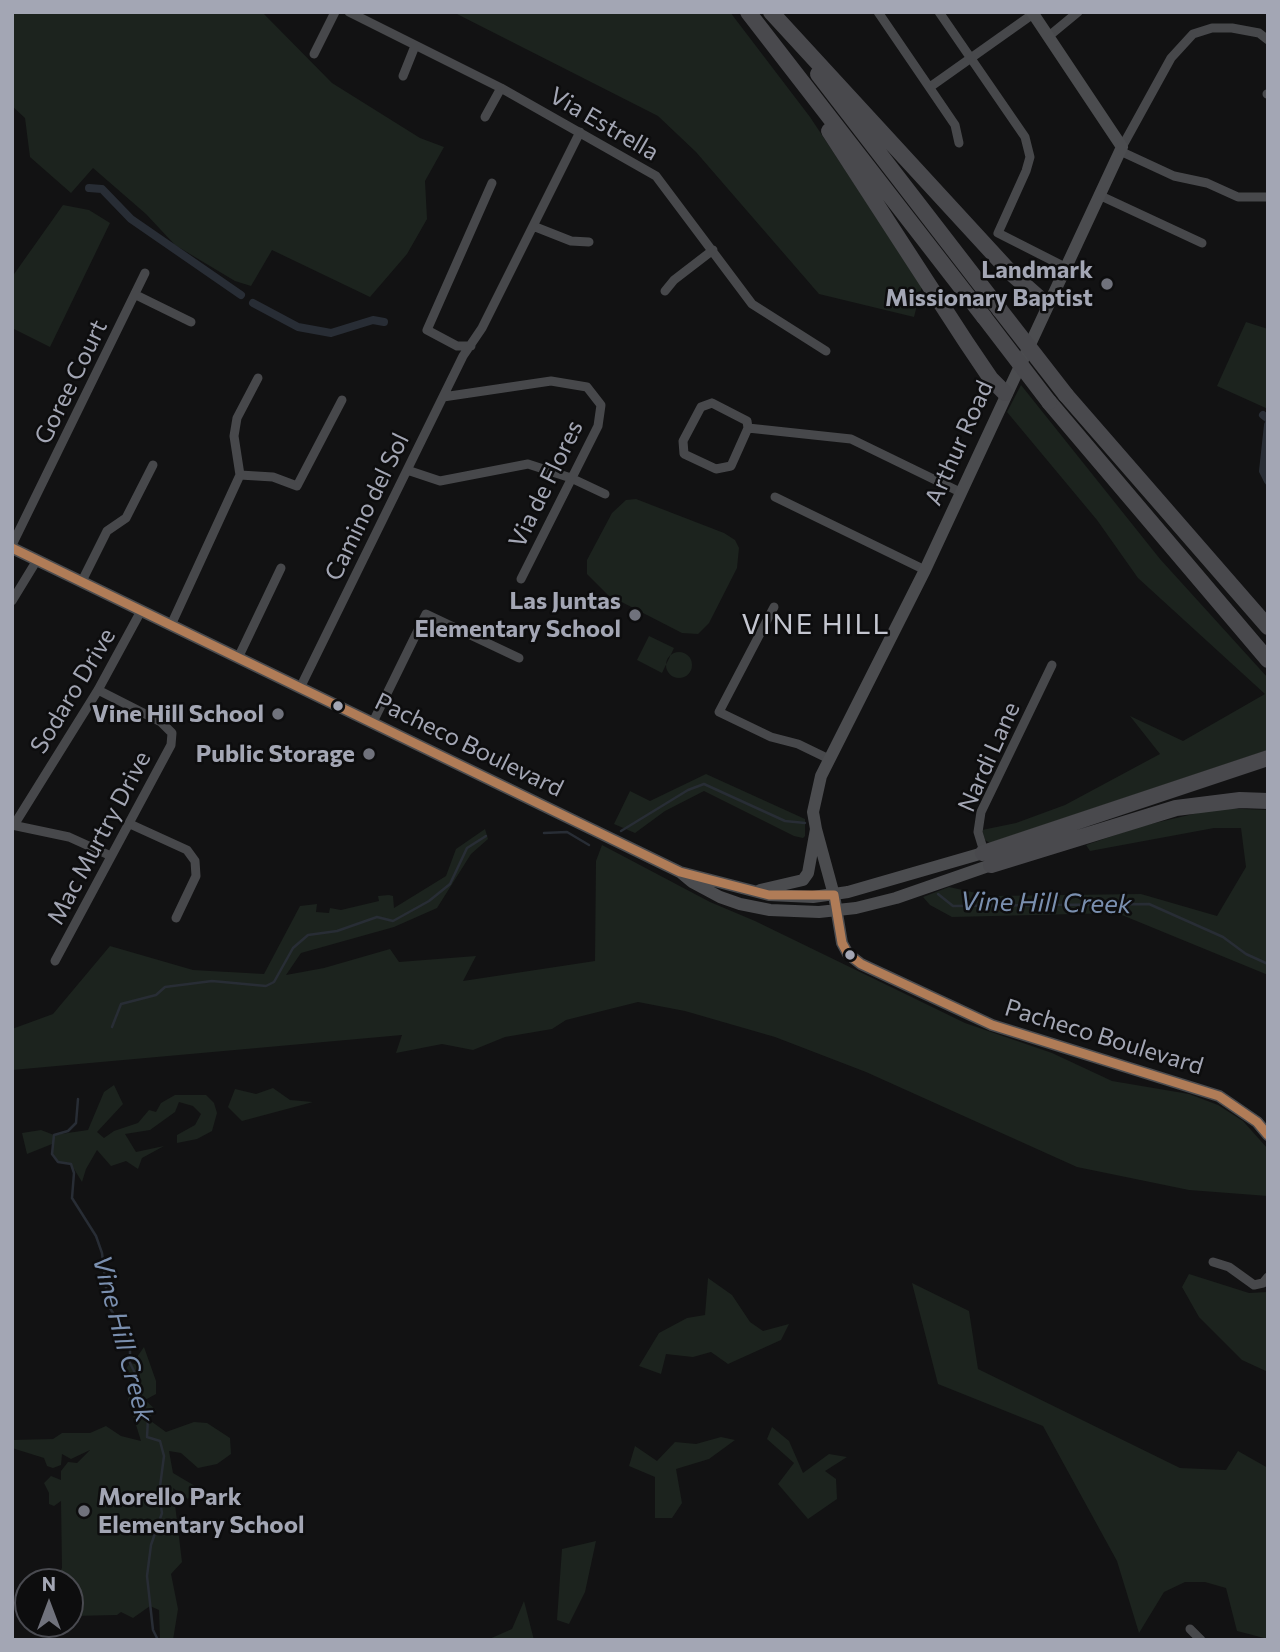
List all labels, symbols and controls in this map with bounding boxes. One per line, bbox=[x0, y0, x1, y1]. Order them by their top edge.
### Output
street label: Via Estrella bbox=[544, 81, 664, 167]
place label: Landmark Missionary Baptist bbox=[885, 256, 1093, 312]
marker: Landmark Missionary Baptist bbox=[1099, 276, 1115, 292]
street label: Goree Court bbox=[29, 315, 113, 449]
street label: Arthur Road bbox=[919, 376, 999, 510]
street label: Via de Flores bbox=[503, 416, 589, 552]
street label: Camino del Sol bbox=[319, 429, 415, 585]
place label: Las Juntas Elementary School bbox=[414, 587, 621, 643]
marker: Las Juntas Elementary School bbox=[627, 607, 643, 623]
district label: VINE HILL bbox=[743, 608, 889, 642]
street label: Sodaro Drive bbox=[24, 623, 122, 759]
street label: Pacheco Boulevard bbox=[370, 687, 568, 803]
street label: Nardi Lane bbox=[952, 698, 1026, 816]
unlabelled marker bbox=[331, 699, 345, 713]
place label: Vine Hill School bbox=[92, 700, 264, 728]
marker: Vine Hill School bbox=[270, 706, 286, 722]
place label: Public Storage bbox=[196, 740, 355, 768]
street label: Mac Murtry Drive bbox=[41, 746, 157, 930]
marker: Public Storage bbox=[361, 746, 377, 762]
water label: Vine Hill Creek bbox=[960, 886, 1132, 920]
unlabelled marker bbox=[843, 948, 857, 962]
street label: Pacheco Boulevard bbox=[1001, 993, 1207, 1081]
water label: Vine Hill Creek bbox=[86, 1252, 160, 1426]
place label: Morello Park Elementary School bbox=[98, 1483, 305, 1539]
marker: Morello Park Elementary School bbox=[76, 1503, 92, 1519]
north arrow bbox=[14, 1568, 84, 1638]
text: N bbox=[42, 1572, 56, 1595]

